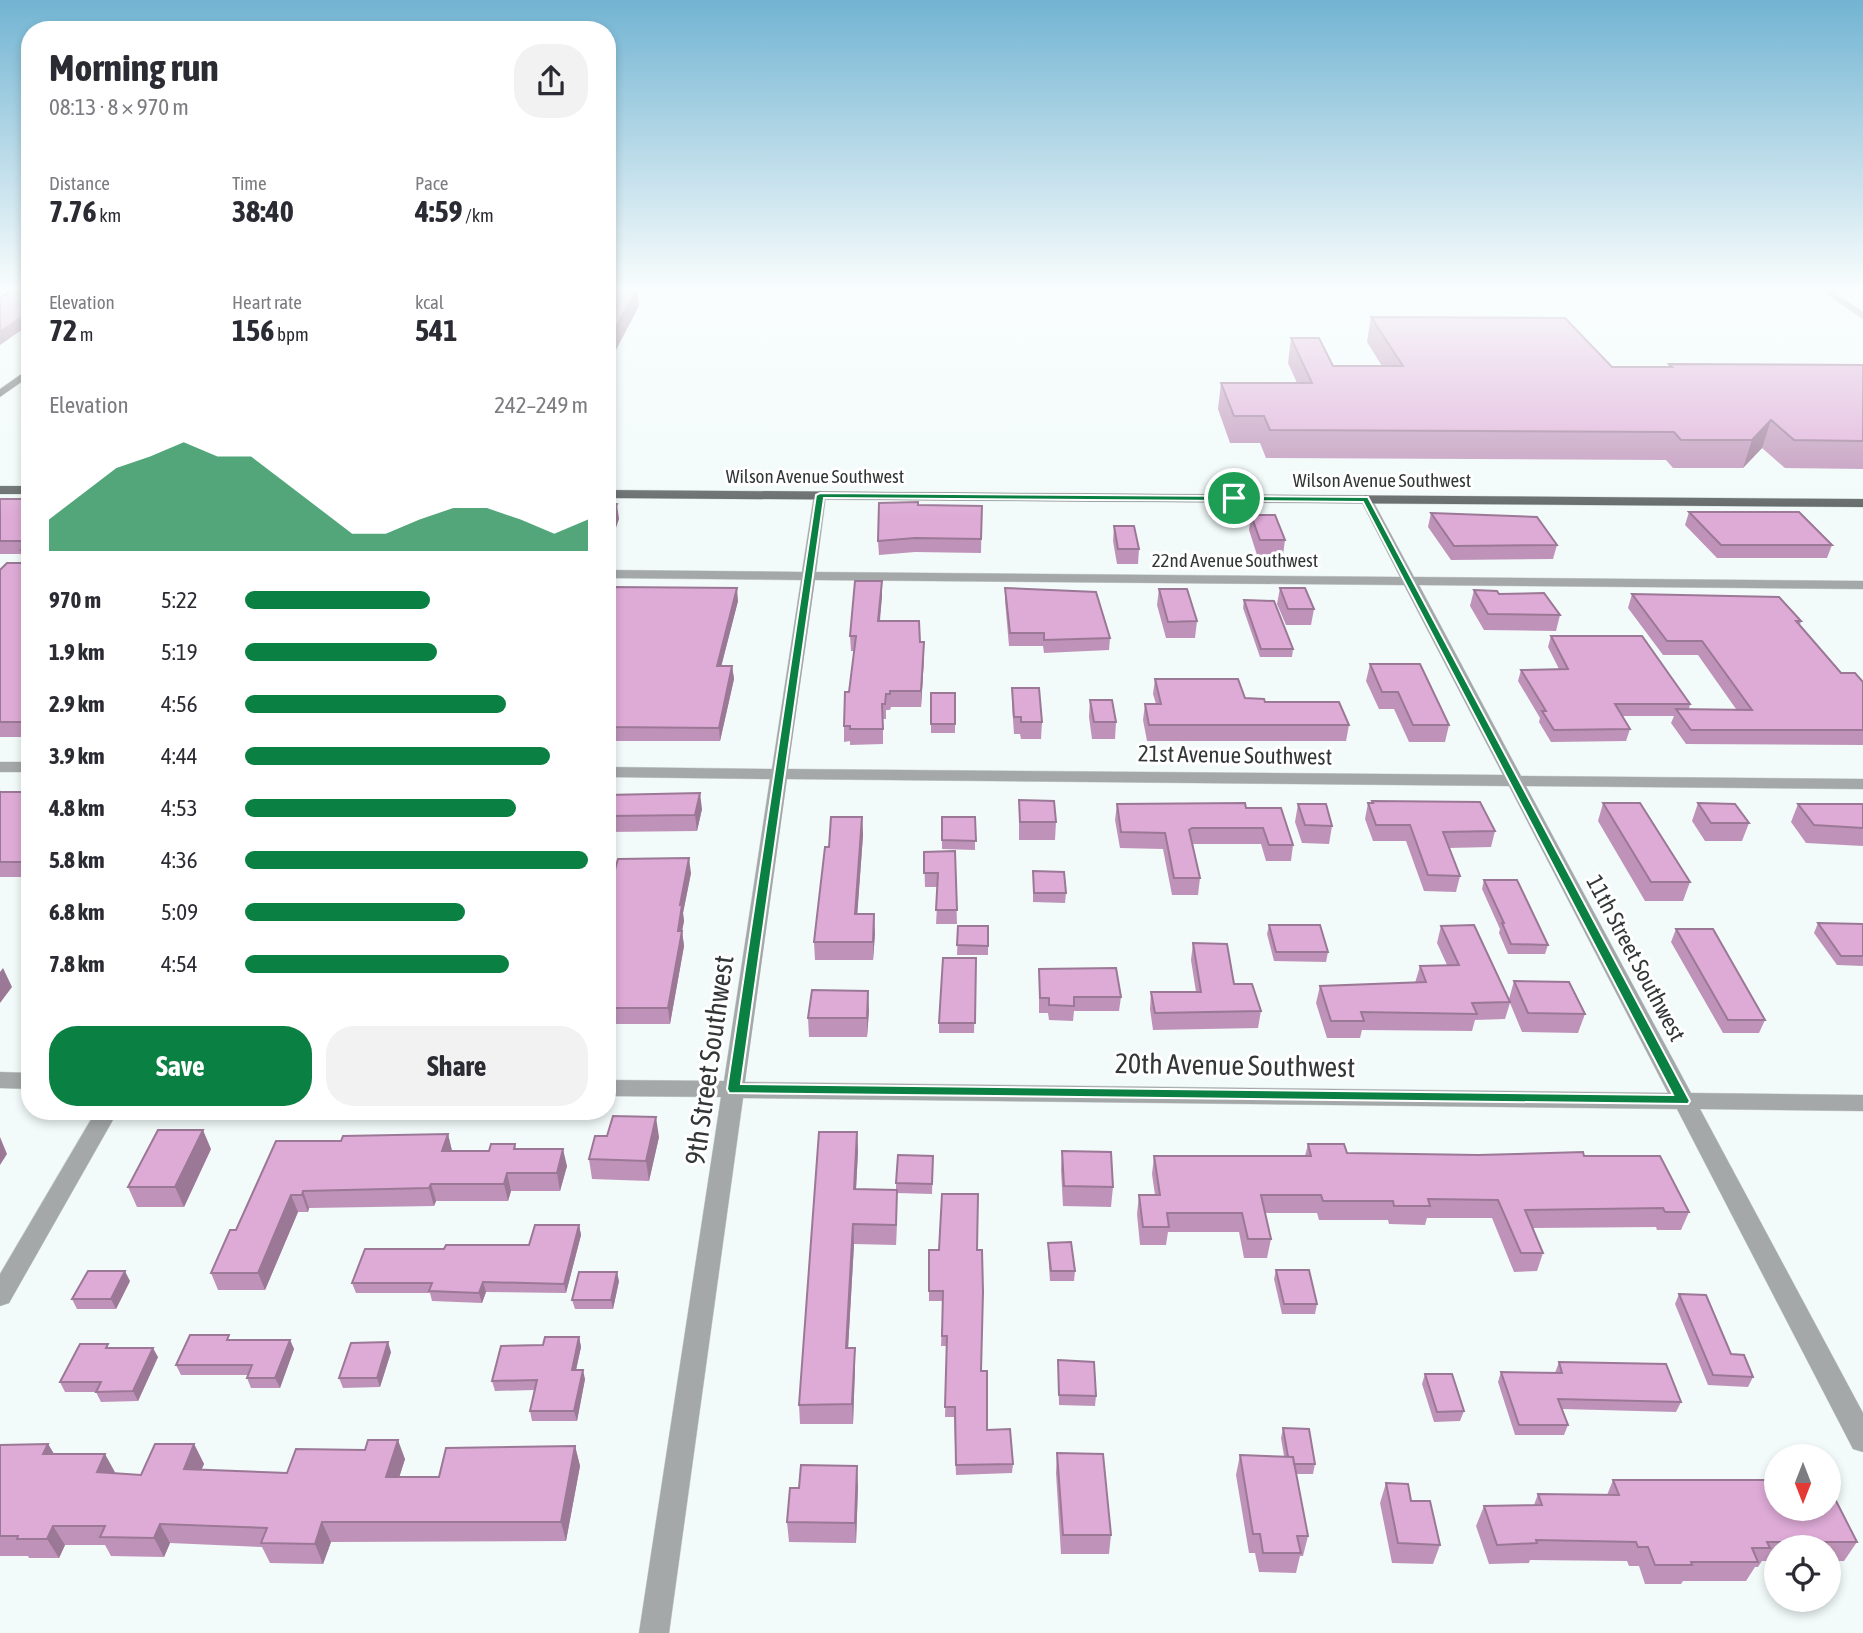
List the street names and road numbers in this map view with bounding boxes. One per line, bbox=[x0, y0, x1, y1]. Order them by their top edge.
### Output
street label: Wilson Avenue Southwest bbox=[726, 465, 904, 487]
street label: Wilson Avenue Southwest bbox=[1293, 469, 1471, 491]
street label: 22nd Avenue Southwest bbox=[1152, 549, 1318, 571]
street label: 21st Avenue Southwest bbox=[1138, 740, 1332, 770]
street label: 11th Street Southwest bbox=[1581, 871, 1691, 1045]
street label: 9th Street Southwest bbox=[678, 953, 740, 1167]
street label: 20th Avenue Southwest bbox=[1115, 1047, 1355, 1083]

